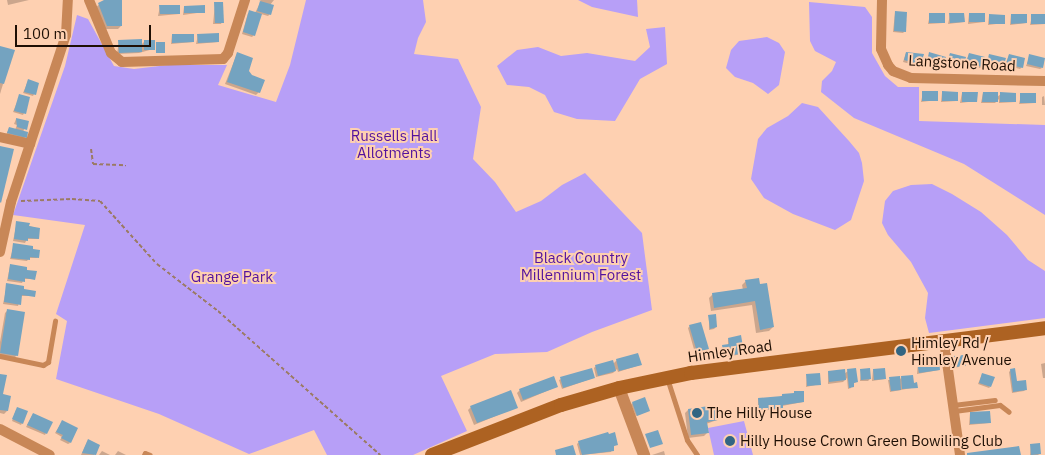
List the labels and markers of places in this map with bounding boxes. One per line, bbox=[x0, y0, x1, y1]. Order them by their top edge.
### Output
place label: Himley Rd / Himley Avenue bbox=[911, 333, 1012, 368]
marker: Himley Rd / Himley Avenue bbox=[895, 345, 907, 357]
place label: The Hilly House bbox=[707, 404, 812, 422]
marker: The Hilly House bbox=[691, 407, 703, 419]
place label: Hilly House Crown Green Bowiling Club bbox=[740, 432, 1003, 450]
marker: Hilly House Crown Green Bowiling Club bbox=[724, 435, 736, 447]

